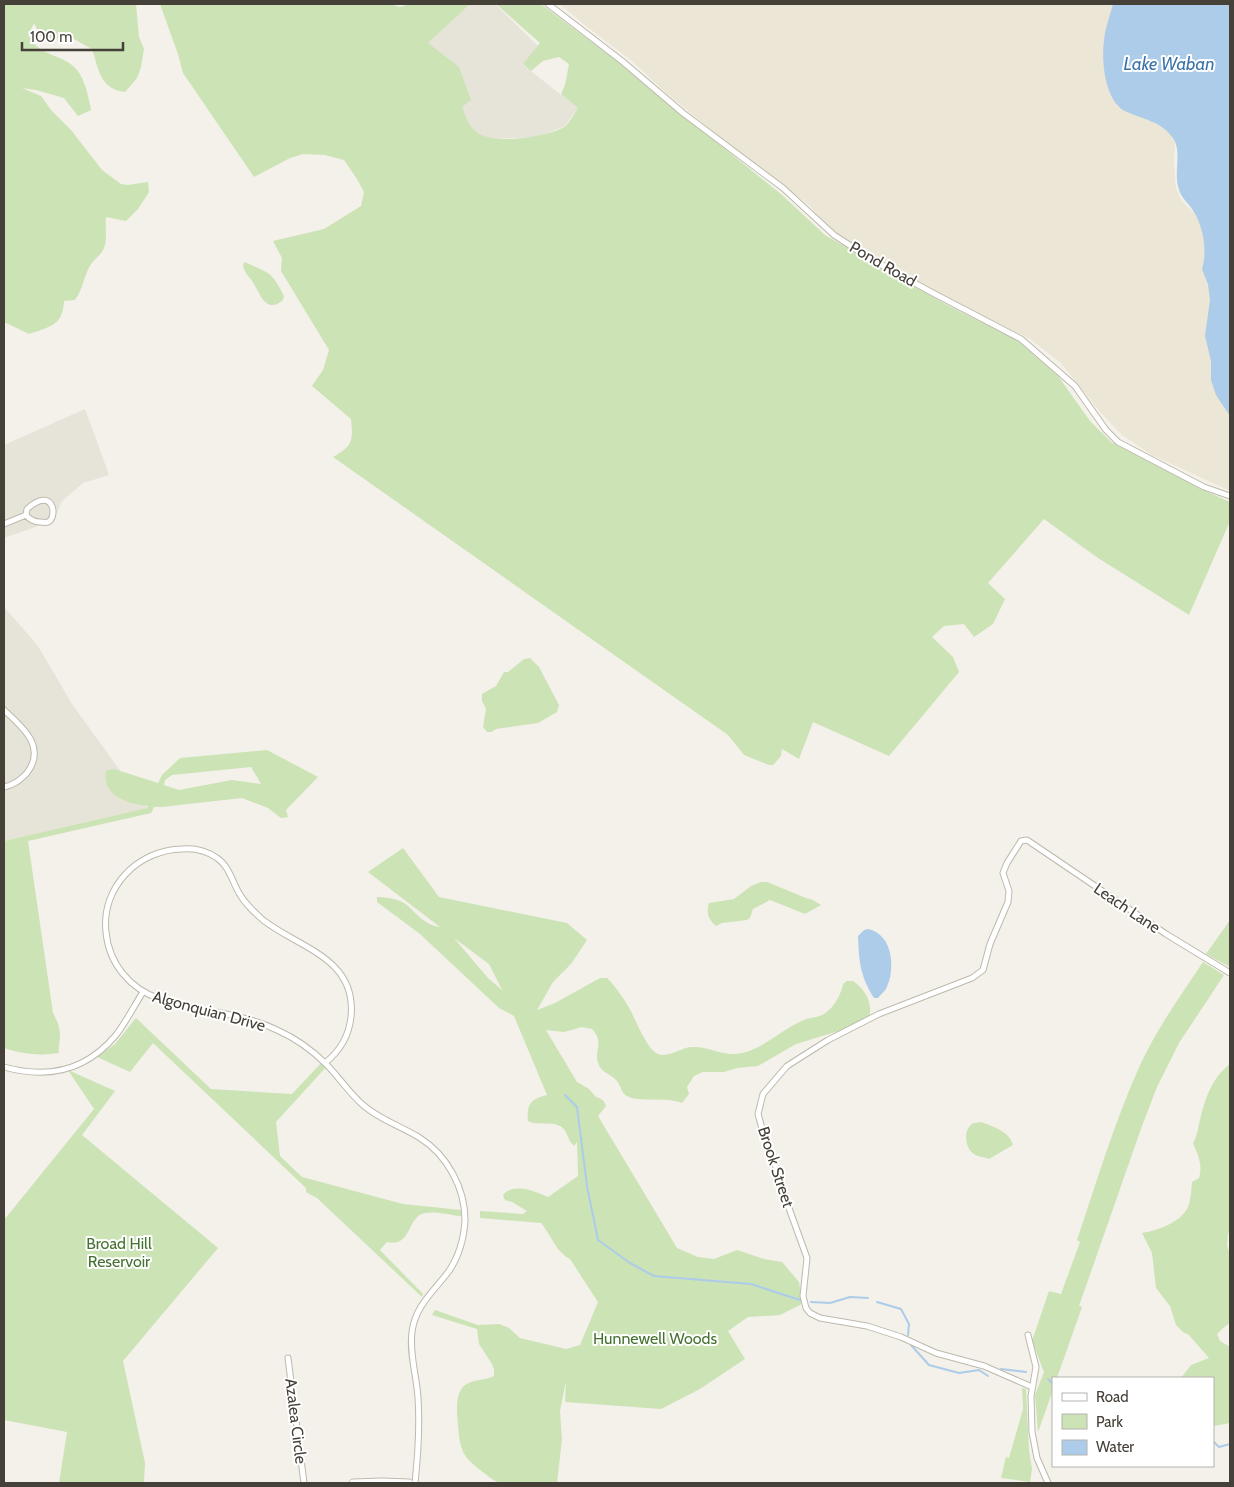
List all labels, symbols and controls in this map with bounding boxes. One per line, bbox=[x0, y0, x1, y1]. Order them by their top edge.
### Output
scale bar bbox=[22, 20, 124, 52]
text: 100 m bbox=[30, 28, 72, 46]
water label: Lake Waban bbox=[1124, 53, 1214, 75]
street label: Pond Road bbox=[846, 237, 920, 291]
street label: Leach Lane bbox=[1090, 879, 1164, 937]
street label: Algonquian Drive bbox=[151, 987, 267, 1035]
street label: Brook Street bbox=[754, 1124, 798, 1210]
park label: Broad Hill Reservoir bbox=[86, 1234, 152, 1271]
park label: Hunnewell Woods bbox=[593, 1329, 717, 1348]
street label: Azalea Circle bbox=[281, 1377, 311, 1465]
legend bbox=[1052, 1377, 1214, 1467]
text: Road bbox=[1096, 1388, 1129, 1406]
text: Park bbox=[1096, 1413, 1123, 1431]
text: Water bbox=[1096, 1438, 1134, 1456]

